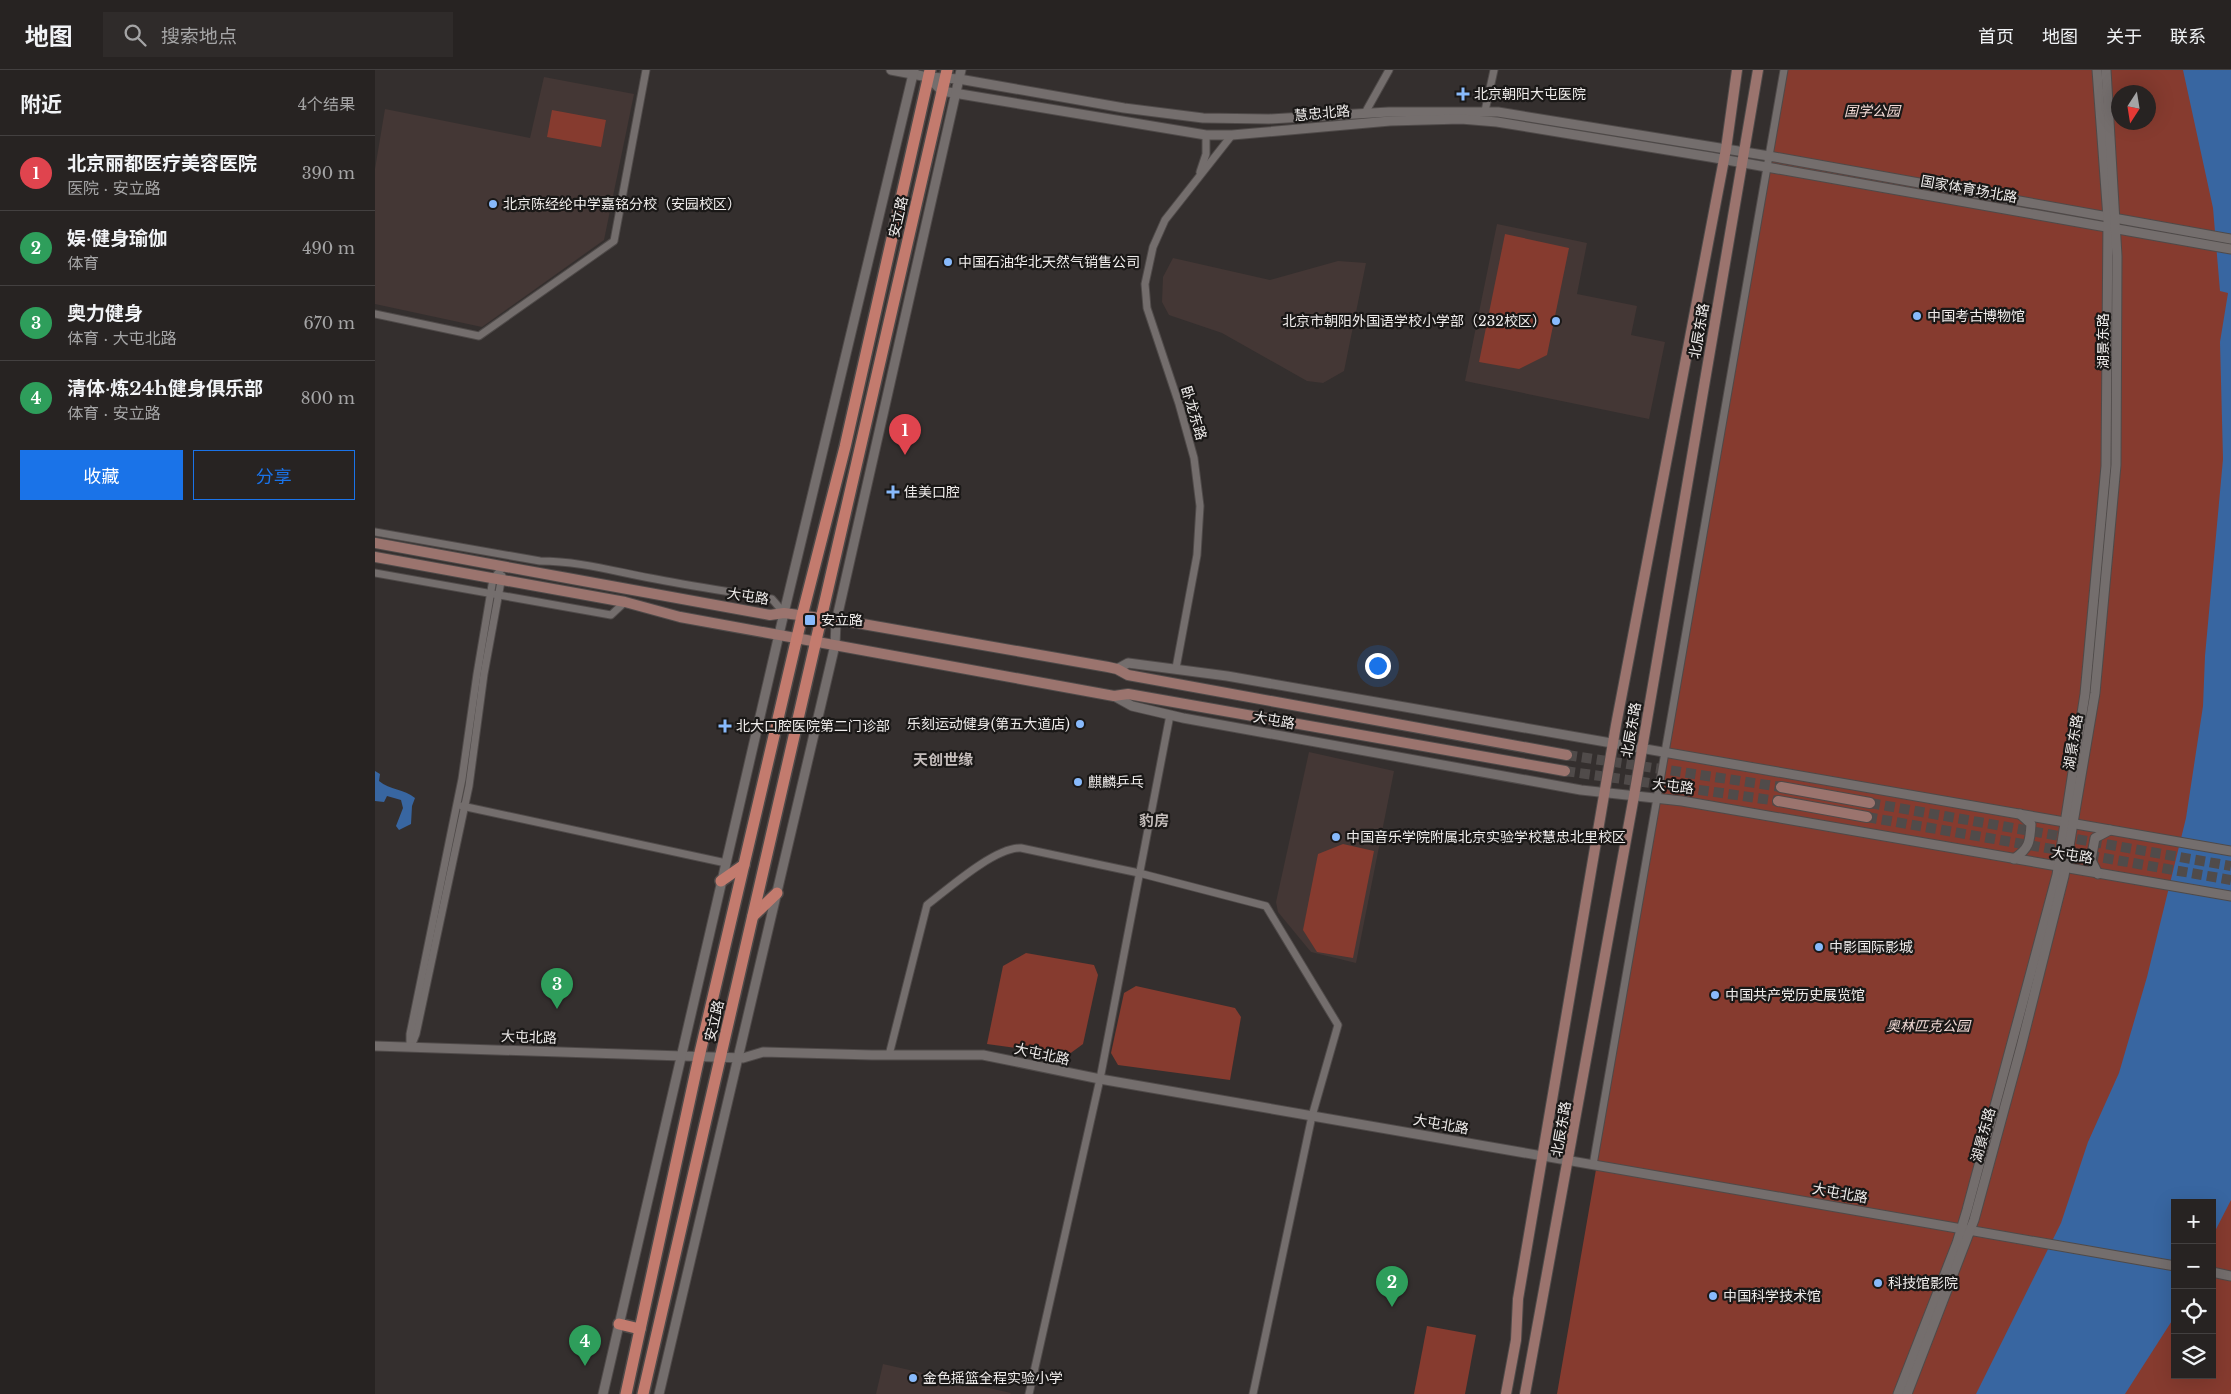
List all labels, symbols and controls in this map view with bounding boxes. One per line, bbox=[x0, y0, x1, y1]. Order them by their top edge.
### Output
search box bbox=[103, 12, 453, 57]
icon: search bbox=[121, 21, 149, 49]
text: 地图 bbox=[25, 22, 73, 51]
text: 搜索地点 bbox=[161, 25, 237, 48]
text: 首页 bbox=[1978, 26, 2014, 48]
text: 地图 bbox=[2042, 26, 2078, 48]
text: 关于 bbox=[2106, 26, 2142, 48]
text: 联系 bbox=[2170, 26, 2206, 48]
place label: 北京朝阳大屯医院 bbox=[1474, 85, 1586, 103]
north arrow bbox=[2111, 85, 2156, 130]
marker: 北京朝阳大屯医院 bbox=[1456, 87, 1470, 101]
text: 附近 bbox=[20, 92, 62, 118]
text: 4个结果 bbox=[298, 94, 355, 114]
street label: 慧忠北路 bbox=[1293, 102, 1351, 124]
park label: 国学公园 bbox=[1844, 102, 1902, 120]
text: 北京丽都医疗美容医院 bbox=[67, 152, 257, 175]
text: 1 bbox=[33, 163, 39, 183]
text: 390 m bbox=[302, 163, 355, 183]
street label: 国家体育场北路 bbox=[1919, 172, 2019, 206]
text: 医院 · 安立路 bbox=[67, 178, 161, 198]
place label: 北京陈经纶中学嘉铭分校（安园校区） bbox=[503, 195, 741, 213]
street label: 安立路 bbox=[885, 195, 911, 239]
marker: 北京陈经纶中学嘉铭分校（安园校区） bbox=[487, 198, 499, 210]
text: 娱·健身瑜伽 bbox=[67, 227, 167, 250]
text: 2 bbox=[31, 238, 41, 258]
text: 490 m bbox=[302, 238, 355, 258]
text: 体育 bbox=[67, 253, 99, 273]
place label: 中国石油华北天然气销售公司 bbox=[958, 253, 1140, 271]
marker: 中国石油华北天然气销售公司 bbox=[942, 256, 954, 268]
text: 奥力健身 bbox=[67, 302, 143, 325]
street label: 北辰东路 bbox=[1685, 302, 1713, 360]
place label: 中国考古博物馆 bbox=[1927, 307, 2025, 325]
marker: 中国考古博物馆 bbox=[1911, 310, 1923, 322]
place label: 北京市朝阳外国语学校小学部（232校区） bbox=[1282, 312, 1546, 330]
text: 3 bbox=[31, 313, 41, 333]
text: 670 m bbox=[303, 313, 355, 333]
street label: 湖景东路 bbox=[2094, 313, 2112, 369]
marker: 北京市朝阳外国语学校小学部（232校区） bbox=[1550, 315, 1562, 327]
text: 体育 · 大屯北路 bbox=[67, 328, 177, 348]
text: 清体·炼24h健身俱乐部 bbox=[67, 377, 263, 400]
street label: 卧龙东路 bbox=[1177, 384, 1211, 442]
text: 4 bbox=[31, 388, 41, 408]
text: 800 m bbox=[301, 388, 355, 408]
text: 体育 · 安立路 bbox=[67, 403, 161, 423]
pin: 1 bbox=[889, 414, 921, 455]
button: 收藏 bbox=[20, 450, 183, 500]
button: 分享 bbox=[193, 450, 355, 500]
place label: 佳美口腔 bbox=[904, 483, 960, 501]
marker: 佳美口腔 bbox=[886, 485, 900, 499]
street label: 大屯路 bbox=[726, 584, 770, 608]
place label: 安立路 bbox=[821, 611, 863, 629]
marker: 安立路 bbox=[803, 613, 817, 627]
your location bbox=[1365, 653, 1391, 679]
street label: 北辰东路 bbox=[1617, 701, 1645, 759]
street label: 大屯路 bbox=[1252, 707, 1296, 733]
street label: 湖景东路 bbox=[2060, 713, 2086, 771]
place label: 乐刻运动健身(第五大道店) bbox=[907, 715, 1070, 733]
place label: 北大口腔医院第二门诊部 bbox=[736, 717, 890, 735]
marker: 乐刻运动健身(第五大道店) bbox=[1074, 718, 1086, 730]
marker: 北大口腔医院第二门诊部 bbox=[718, 719, 732, 733]
district label: 天创世缘 bbox=[913, 750, 973, 769]
place label: 麒麟乒乓 bbox=[1088, 773, 1144, 791]
street label: 大屯路 bbox=[1651, 775, 1695, 797]
marker: 麒麟乒乓 bbox=[1072, 776, 1084, 788]
district label: 豹房 bbox=[1139, 811, 1169, 830]
place label: 中国音乐学院附属北京实验学校慧忠北里校区 bbox=[1346, 828, 1626, 846]
marker: 中国音乐学院附属北京实验学校慧忠北里校区 bbox=[1330, 831, 1342, 843]
street label: 大屯路 bbox=[2050, 843, 2094, 867]
place label: 中影国际影城 bbox=[1829, 938, 1913, 956]
marker: 中影国际影城 bbox=[1813, 941, 1825, 953]
pin: 3 bbox=[541, 968, 573, 1009]
place label: 中国共产党历史展览馆 bbox=[1725, 986, 1865, 1004]
marker: 中国共产党历史展览馆 bbox=[1709, 989, 1721, 1001]
street label: 安立路 bbox=[701, 999, 727, 1043]
park label: 奥林匹克公园 bbox=[1886, 1017, 1972, 1035]
street label: 大屯北路 bbox=[501, 1027, 557, 1047]
street label: 大屯北路 bbox=[1013, 1039, 1071, 1069]
street label: 北辰东路 bbox=[1547, 1100, 1575, 1158]
street label: 湖景东路 bbox=[1967, 1106, 1999, 1164]
street label: 大屯北路 bbox=[1412, 1110, 1470, 1138]
street label: 大屯北路 bbox=[1811, 1179, 1869, 1207]
map controls bbox=[2171, 1199, 2216, 1379]
button: + bbox=[2171, 1199, 2216, 1244]
button: − bbox=[2171, 1244, 2216, 1289]
pin: 2 bbox=[1376, 1266, 1408, 1307]
place label: 科技馆影院 bbox=[1888, 1274, 1958, 1292]
marker: 科技馆影院 bbox=[1872, 1277, 1884, 1289]
place label: 中国科学技术馆 bbox=[1723, 1287, 1821, 1305]
button: locate bbox=[2171, 1289, 2216, 1334]
marker: 中国科学技术馆 bbox=[1707, 1290, 1719, 1302]
pin: 4 bbox=[569, 1325, 601, 1366]
button: layers bbox=[2171, 1334, 2216, 1379]
place label: 金色摇篮全程实验小学 bbox=[923, 1369, 1063, 1387]
marker: 金色摇篮全程实验小学 bbox=[907, 1372, 919, 1384]

